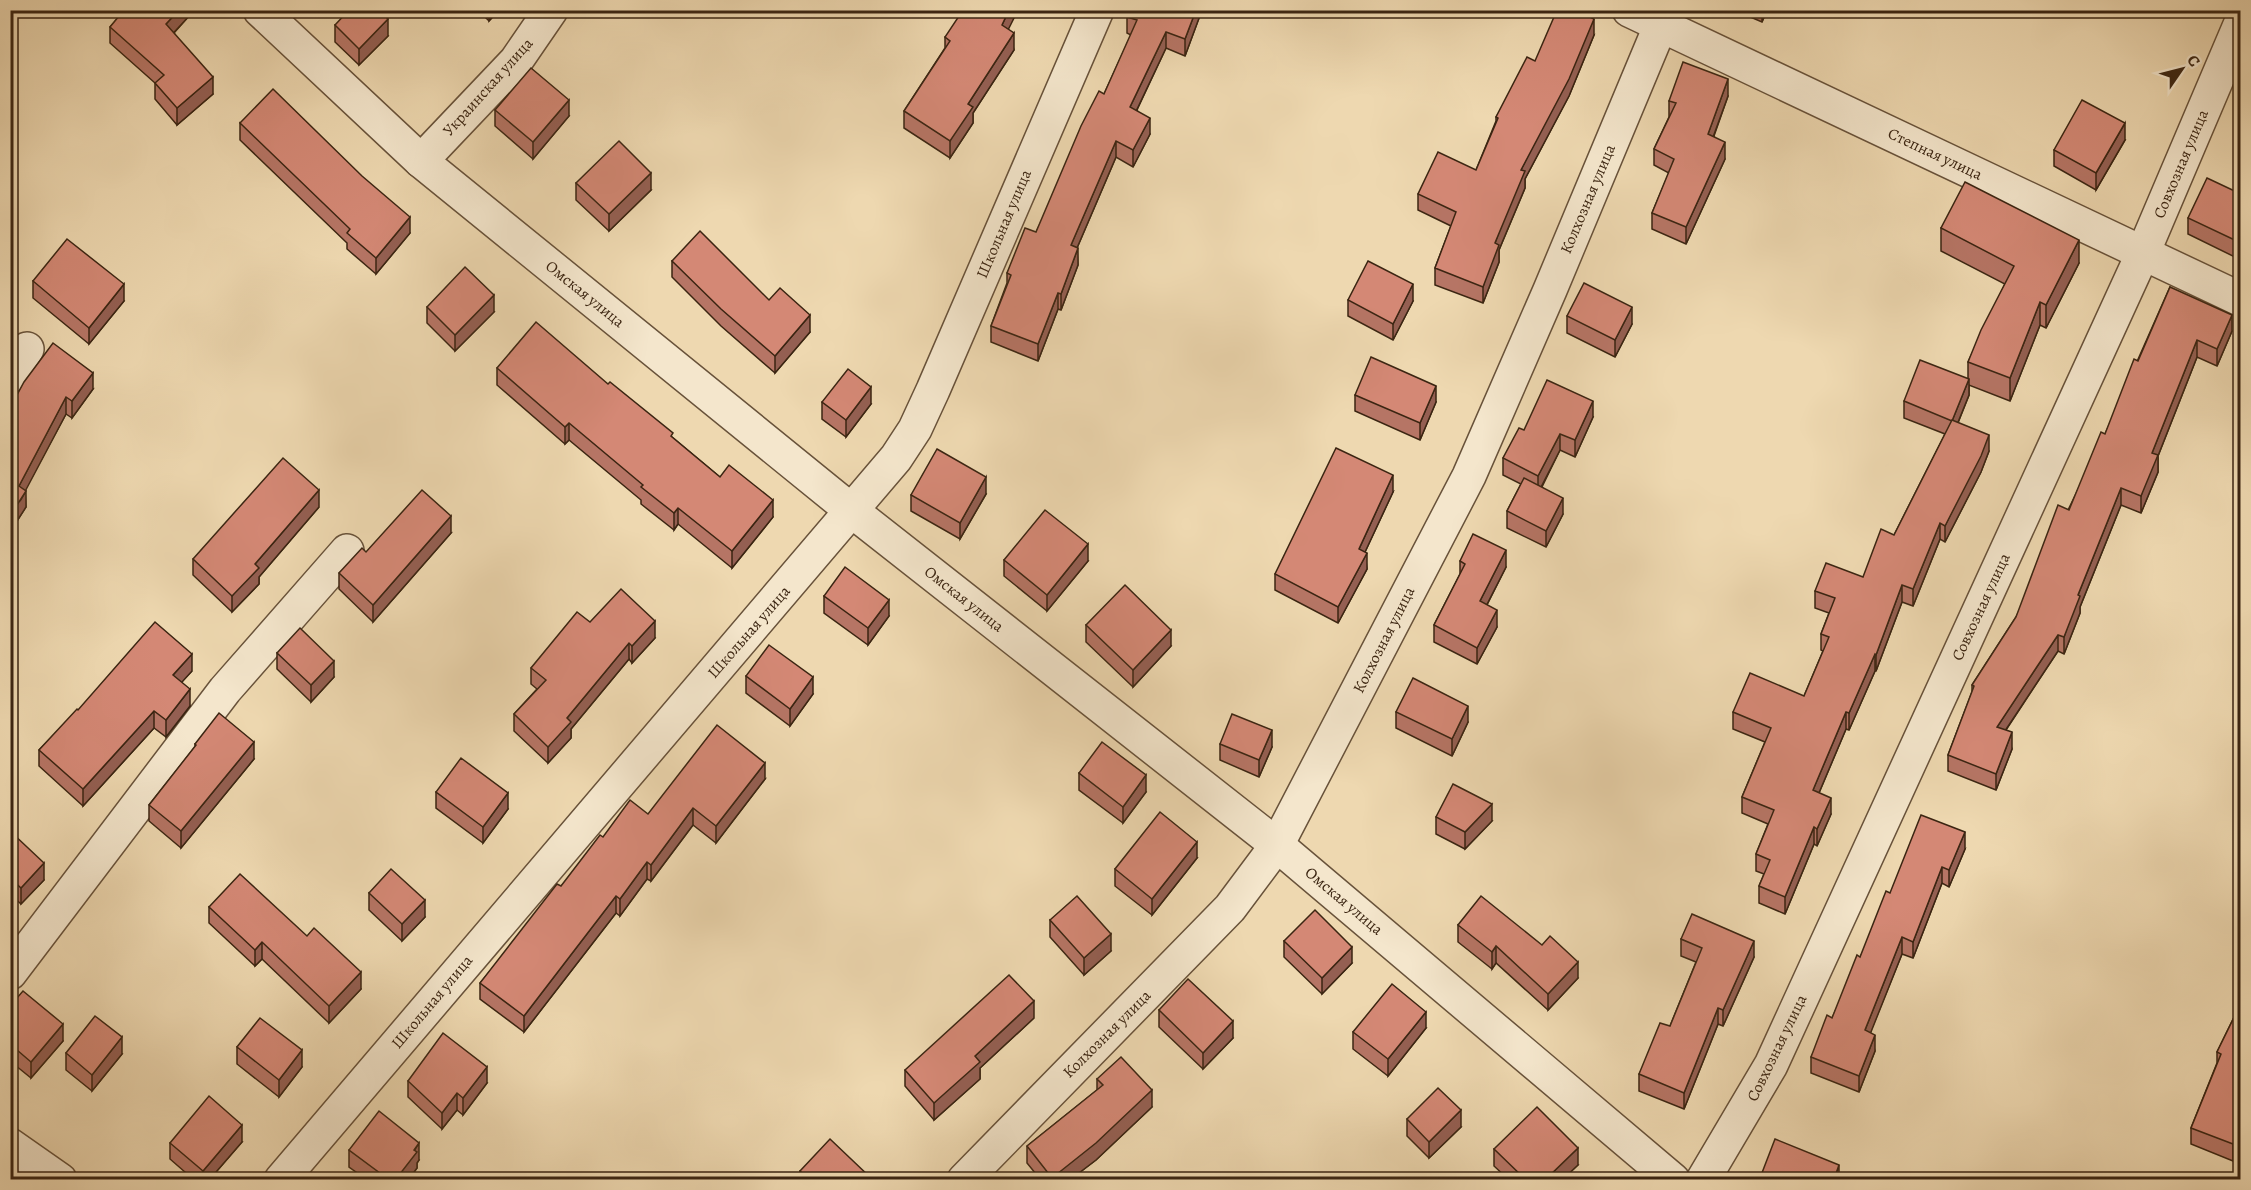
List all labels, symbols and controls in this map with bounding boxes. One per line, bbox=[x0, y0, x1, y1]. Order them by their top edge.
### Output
street label: Украинская улица bbox=[438, 33, 539, 141]
north arrow bbox=[2152, 39, 2212, 99]
text: С bbox=[2182, 51, 2205, 71]
street label: Совхозная улица bbox=[2148, 106, 2214, 222]
street label: Степная улица bbox=[1884, 122, 1986, 186]
street label: Колхозная улица bbox=[1555, 140, 1621, 257]
street label: Школьная улица bbox=[971, 166, 1037, 282]
street label: Омская улица bbox=[541, 255, 630, 333]
street label: Совхозная улица bbox=[1946, 549, 2016, 664]
street label: Омская улица bbox=[919, 561, 1009, 638]
street label: Школьная улица bbox=[703, 580, 796, 683]
street label: Колхозная улица bbox=[1348, 582, 1421, 697]
street label: Омская улица bbox=[1300, 862, 1388, 941]
street label: Школьная улица bbox=[386, 950, 478, 1054]
street label: Колхозная улица bbox=[1058, 985, 1156, 1083]
street label: Совхозная улица bbox=[1742, 990, 1813, 1105]

